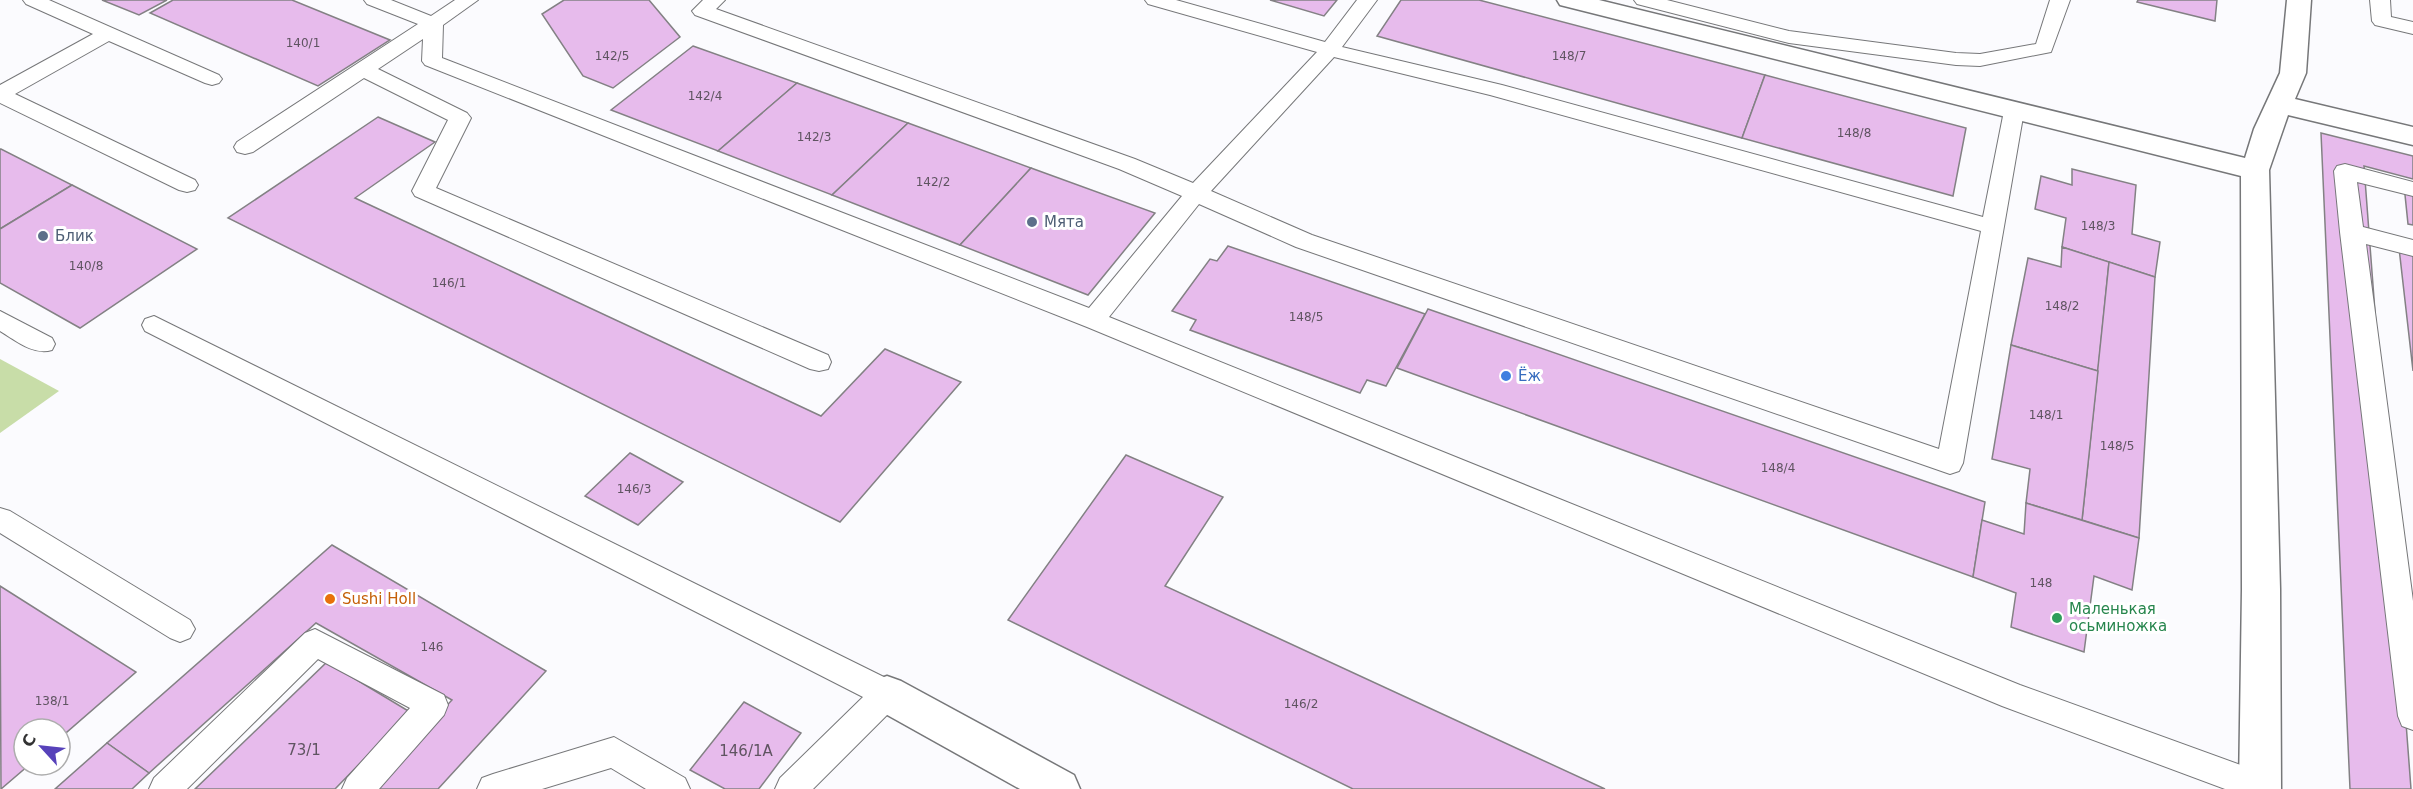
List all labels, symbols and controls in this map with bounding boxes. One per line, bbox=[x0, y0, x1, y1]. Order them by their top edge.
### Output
house number: 140/1 bbox=[286, 36, 320, 50]
house number: 142/5 bbox=[595, 49, 629, 63]
house number: 148/7 bbox=[1552, 49, 1586, 63]
house number: 142/4 bbox=[688, 89, 722, 103]
house number: 148/8 bbox=[1837, 126, 1871, 140]
house number: 142/3 bbox=[797, 130, 831, 144]
house number: 142/2 bbox=[916, 175, 950, 189]
place label: Мята bbox=[1044, 213, 1084, 231]
marker: Мята bbox=[1025, 215, 1039, 229]
house number: 148/3 bbox=[2081, 219, 2115, 233]
place label: Блик bbox=[55, 227, 94, 245]
marker: Блик bbox=[36, 229, 50, 243]
house number: 140/8 bbox=[69, 259, 103, 273]
house number: 146/1 bbox=[432, 276, 466, 290]
house number: 148/2 bbox=[2045, 299, 2079, 313]
house number: 148/5 bbox=[1289, 310, 1323, 324]
place label: Ёж bbox=[1518, 366, 1541, 385]
marker: Ёж bbox=[1499, 369, 1513, 383]
house number: 148/1 bbox=[2029, 408, 2063, 422]
house number: 148/5 bbox=[2100, 439, 2134, 453]
house number: 148/4 bbox=[1761, 461, 1795, 475]
house number: 146/3 bbox=[617, 482, 651, 496]
house number: 148 bbox=[2030, 576, 2052, 590]
place label: Sushi Holl bbox=[342, 590, 416, 608]
marker: Sushi Holl bbox=[323, 592, 337, 606]
place label: Маленькая осьминожка bbox=[2069, 600, 2167, 635]
marker: Маленькая осьминожка bbox=[2050, 611, 2064, 625]
house number: 146 bbox=[421, 640, 443, 654]
house number: 138/1 bbox=[35, 694, 69, 708]
house number: 146/2 bbox=[1284, 697, 1318, 711]
north arrow bbox=[12, 717, 72, 777]
text: С bbox=[18, 731, 40, 750]
house number: 73/1 bbox=[287, 741, 321, 759]
house number: 146/1А bbox=[719, 742, 773, 760]

